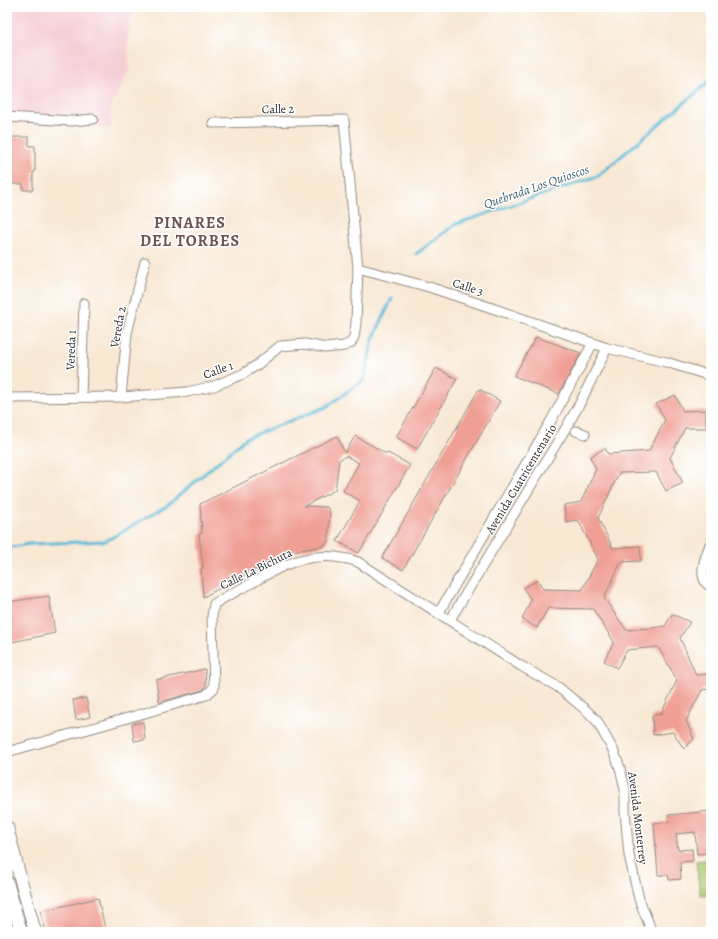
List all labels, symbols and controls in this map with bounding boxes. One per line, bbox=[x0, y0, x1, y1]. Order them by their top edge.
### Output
street label: Calle 2 bbox=[262, 101, 295, 117]
water label: Quebrada Los Quioscos bbox=[481, 160, 592, 212]
district label: PINARES DEL TORBES bbox=[140, 212, 240, 252]
street label: Calle 3 bbox=[450, 274, 486, 300]
street label: Vereda 2 bbox=[106, 305, 130, 350]
street label: Vereda 1 bbox=[62, 330, 80, 371]
street label: Calle 1 bbox=[201, 357, 235, 383]
street label: Avenida Cuatricentenario bbox=[481, 421, 560, 538]
street label: Calle La Bichuta bbox=[217, 544, 295, 593]
street label: Avenida Monterrey bbox=[624, 770, 652, 866]

